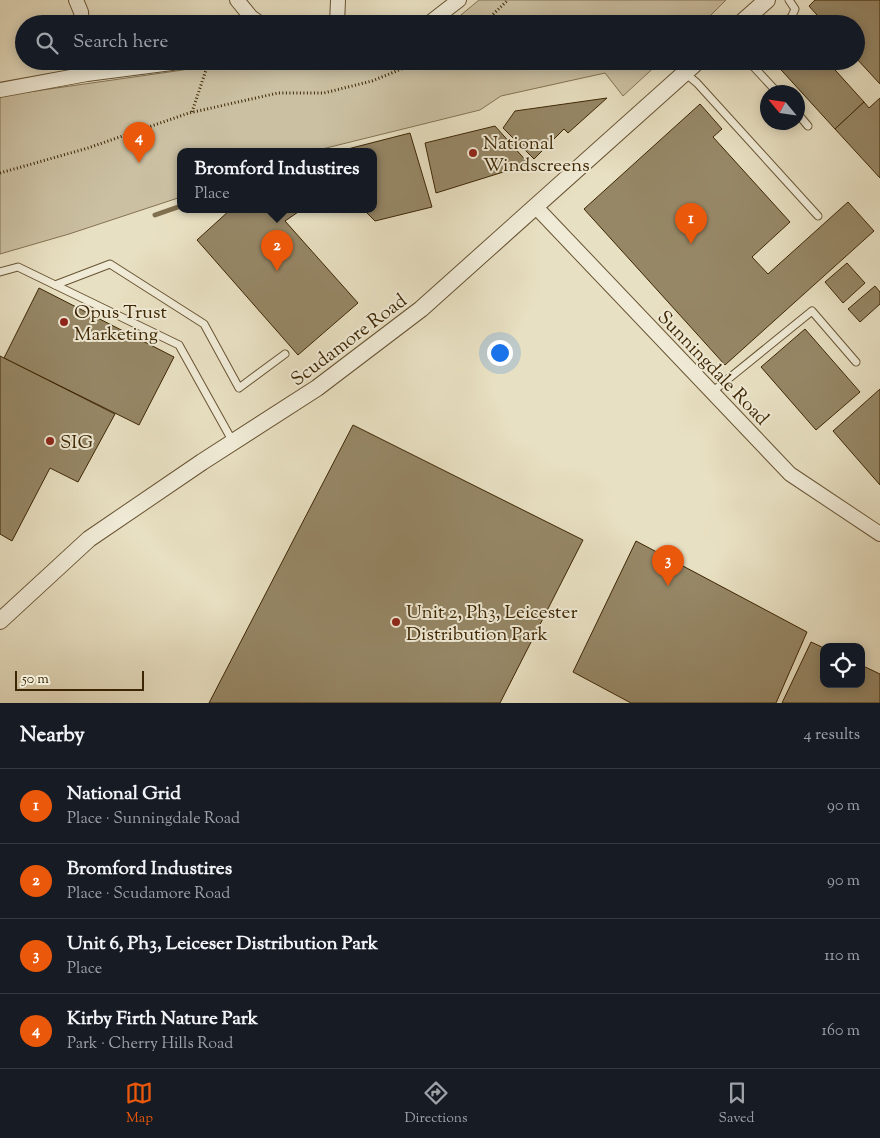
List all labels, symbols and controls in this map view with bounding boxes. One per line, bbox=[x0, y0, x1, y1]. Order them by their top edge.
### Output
search box bbox=[15, 15, 865, 70]
icon: search bbox=[33, 29, 61, 57]
text: Search here bbox=[73, 29, 168, 56]
north arrow bbox=[760, 85, 805, 130]
pin: 4 bbox=[123, 122, 155, 163]
place label: National Windscreens bbox=[483, 131, 590, 180]
marker: National Windscreens bbox=[467, 147, 479, 159]
popup bbox=[177, 148, 377, 213]
text: Bromford Industires bbox=[194, 156, 360, 183]
text: Place bbox=[194, 183, 230, 206]
pin: 1 bbox=[675, 203, 707, 244]
pin: 2 bbox=[261, 230, 293, 271]
street label: Scudamore Road bbox=[286, 288, 413, 394]
place label: Opus Trust Marketing bbox=[74, 300, 167, 349]
street label: Sunningdale Road bbox=[650, 305, 774, 432]
marker: Opus Trust Marketing bbox=[58, 316, 70, 328]
your location bbox=[487, 340, 513, 366]
place label: SIG bbox=[60, 430, 93, 457]
marker: SIG bbox=[44, 435, 56, 447]
pin: 3 bbox=[652, 545, 684, 586]
place label: Unit 2, Ph3, Leicester Distribution Park bbox=[406, 600, 578, 649]
marker: Unit 2, Ph3, Leicester Distribution Park bbox=[390, 616, 402, 628]
map controls bbox=[820, 643, 865, 688]
button: locate bbox=[820, 643, 865, 688]
scale bar bbox=[15, 668, 144, 691]
text: 50 m bbox=[22, 670, 49, 690]
text: Nearby bbox=[20, 721, 85, 751]
text: 4 results bbox=[804, 724, 860, 747]
text: National Grid bbox=[67, 781, 181, 808]
text: 1 bbox=[33, 795, 39, 818]
text: 90 m bbox=[827, 795, 860, 818]
text: Place · Sunningdale Road bbox=[67, 808, 240, 831]
text: Bromford Industires bbox=[67, 856, 232, 883]
text: 2 bbox=[32, 870, 40, 893]
text: 90 m bbox=[827, 870, 860, 893]
text: Place · Scudamore Road bbox=[67, 883, 230, 906]
text: Unit 6, Ph3, Leiceser Distribution Park bbox=[67, 931, 378, 958]
text: 3 bbox=[33, 945, 39, 968]
text: 110 m bbox=[824, 945, 860, 968]
text: Place bbox=[67, 958, 102, 981]
text: Kirby Firth Nature Park bbox=[67, 1006, 258, 1033]
text: 4 bbox=[32, 1020, 40, 1043]
text: 160 m bbox=[822, 1020, 860, 1043]
text: Park · Cherry Hills Road bbox=[67, 1033, 233, 1056]
tab: Map bbox=[125, 1079, 153, 1129]
tab: Directions bbox=[404, 1079, 468, 1129]
tab: Saved bbox=[719, 1079, 754, 1129]

